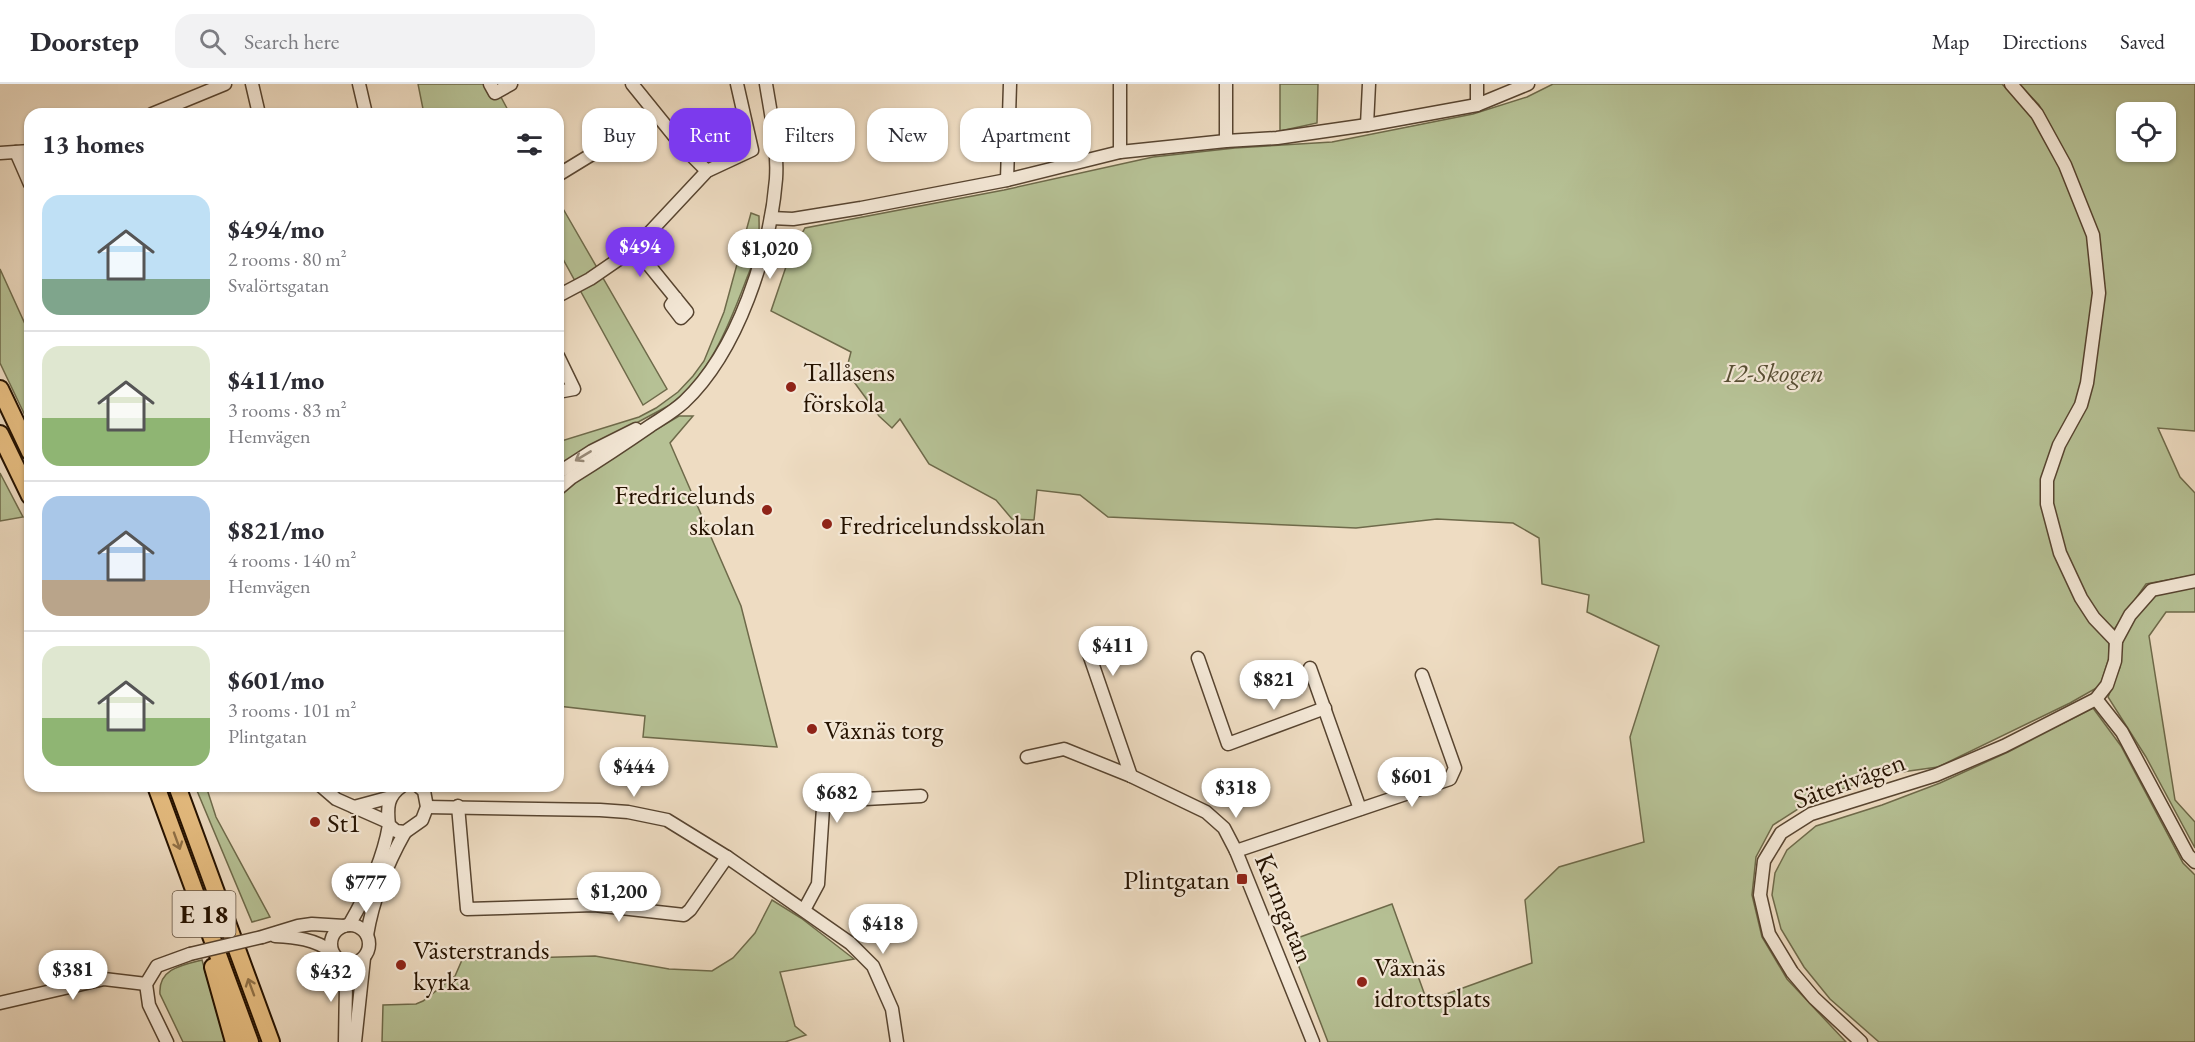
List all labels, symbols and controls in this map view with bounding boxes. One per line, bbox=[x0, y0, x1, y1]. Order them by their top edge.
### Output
search box bbox=[175, 14, 595, 68]
text: Doorstep bbox=[30, 23, 139, 59]
icon: search bbox=[196, 25, 229, 58]
text: Search here bbox=[244, 27, 339, 56]
text: Map bbox=[1932, 28, 1969, 55]
text: Directions bbox=[2002, 28, 2087, 55]
text: Saved bbox=[2120, 28, 2165, 55]
map controls bbox=[2116, 102, 2176, 162]
button: locate bbox=[2116, 102, 2176, 162]
chip: Buy bbox=[582, 108, 657, 162]
chip: Rent bbox=[669, 108, 751, 162]
chip: Filters bbox=[763, 108, 855, 162]
chip: New bbox=[867, 108, 948, 162]
chip: Apartment bbox=[960, 108, 1091, 162]
text: 13 homes bbox=[42, 127, 144, 161]
icon: filters bbox=[513, 128, 546, 161]
text: $494/mo bbox=[228, 212, 324, 246]
icon: home bbox=[90, 219, 162, 291]
pin: $494 bbox=[604, 227, 676, 278]
pin: $1,020 bbox=[721, 229, 819, 280]
text: $494 bbox=[620, 233, 660, 259]
text: $1,020 bbox=[742, 235, 798, 261]
text: 2 rooms · 80 m² bbox=[228, 246, 347, 272]
text: Svalörtsgatan bbox=[228, 272, 329, 298]
place label: Tallåsens förskola bbox=[803, 354, 895, 420]
park label: I2-Skogen bbox=[1723, 355, 1824, 390]
text: $411/mo bbox=[228, 363, 324, 397]
icon: home bbox=[90, 370, 162, 442]
marker: Tallåsens förskola bbox=[784, 380, 798, 394]
text: 3 rooms · 83 m² bbox=[228, 397, 347, 423]
text: Hemvägen bbox=[228, 423, 311, 449]
one-way arrow bbox=[575, 451, 592, 463]
place label: Fredricelunds skolan bbox=[614, 477, 755, 543]
marker: Fredricelunds skolan bbox=[760, 503, 774, 517]
place label: Fredricelundsskolan bbox=[839, 507, 1046, 542]
text: $821/mo bbox=[228, 513, 324, 547]
marker: Fredricelundsskolan bbox=[820, 517, 834, 531]
icon: home bbox=[90, 520, 162, 592]
text: 4 rooms · 140 m² bbox=[228, 547, 356, 573]
text: Hemvägen bbox=[228, 573, 311, 599]
pin: $411 bbox=[1077, 626, 1149, 677]
text: $411 bbox=[1093, 632, 1133, 658]
pin: $821 bbox=[1238, 660, 1310, 711]
text: $601/mo bbox=[228, 663, 324, 697]
text: $821 bbox=[1254, 666, 1294, 692]
icon: home bbox=[90, 670, 162, 742]
text: 3 rooms · 101 m² bbox=[228, 697, 356, 723]
place label: Våxnäs torg bbox=[824, 712, 944, 747]
marker: Våxnäs torg bbox=[805, 722, 819, 736]
text: Plintgatan bbox=[228, 723, 307, 749]
street label: Säterivägen bbox=[1788, 744, 1910, 816]
pin: $444 bbox=[598, 747, 670, 798]
text: $444 bbox=[614, 753, 654, 779]
pin: $601 bbox=[1376, 757, 1448, 808]
text: $601 bbox=[1392, 763, 1432, 789]
pin: $318 bbox=[1200, 768, 1272, 819]
pin: $682 bbox=[801, 773, 873, 824]
text: $318 bbox=[1216, 774, 1256, 800]
text: $682 bbox=[817, 779, 857, 805]
place label: St1 bbox=[327, 805, 361, 840]
marker: St1 bbox=[308, 815, 322, 829]
one-way arrow bbox=[172, 831, 183, 850]
street label: Karmgatan bbox=[1247, 848, 1323, 968]
place label: Plintgatan bbox=[1123, 862, 1230, 897]
pin: $777 bbox=[330, 863, 402, 914]
text: $777 bbox=[346, 869, 386, 895]
pin: $1,200 bbox=[570, 872, 668, 923]
marker: Plintgatan bbox=[1235, 872, 1249, 886]
text: $1,200 bbox=[591, 878, 647, 904]
road number: E 18 bbox=[172, 891, 236, 937]
pin: $418 bbox=[847, 904, 919, 955]
text: $418 bbox=[863, 910, 903, 936]
place label: Västerstrands kyrka bbox=[413, 932, 550, 998]
place label: Våxnäs idrottsplats bbox=[1374, 949, 1490, 1015]
pin: $381 bbox=[37, 950, 109, 1001]
pin: $432 bbox=[295, 952, 367, 1003]
text: $381 bbox=[53, 956, 93, 982]
text: $432 bbox=[311, 958, 351, 984]
marker: Västerstrands kyrka bbox=[394, 958, 408, 972]
marker: Våxnäs idrottsplats bbox=[1355, 975, 1369, 989]
one-way arrow bbox=[244, 978, 255, 997]

